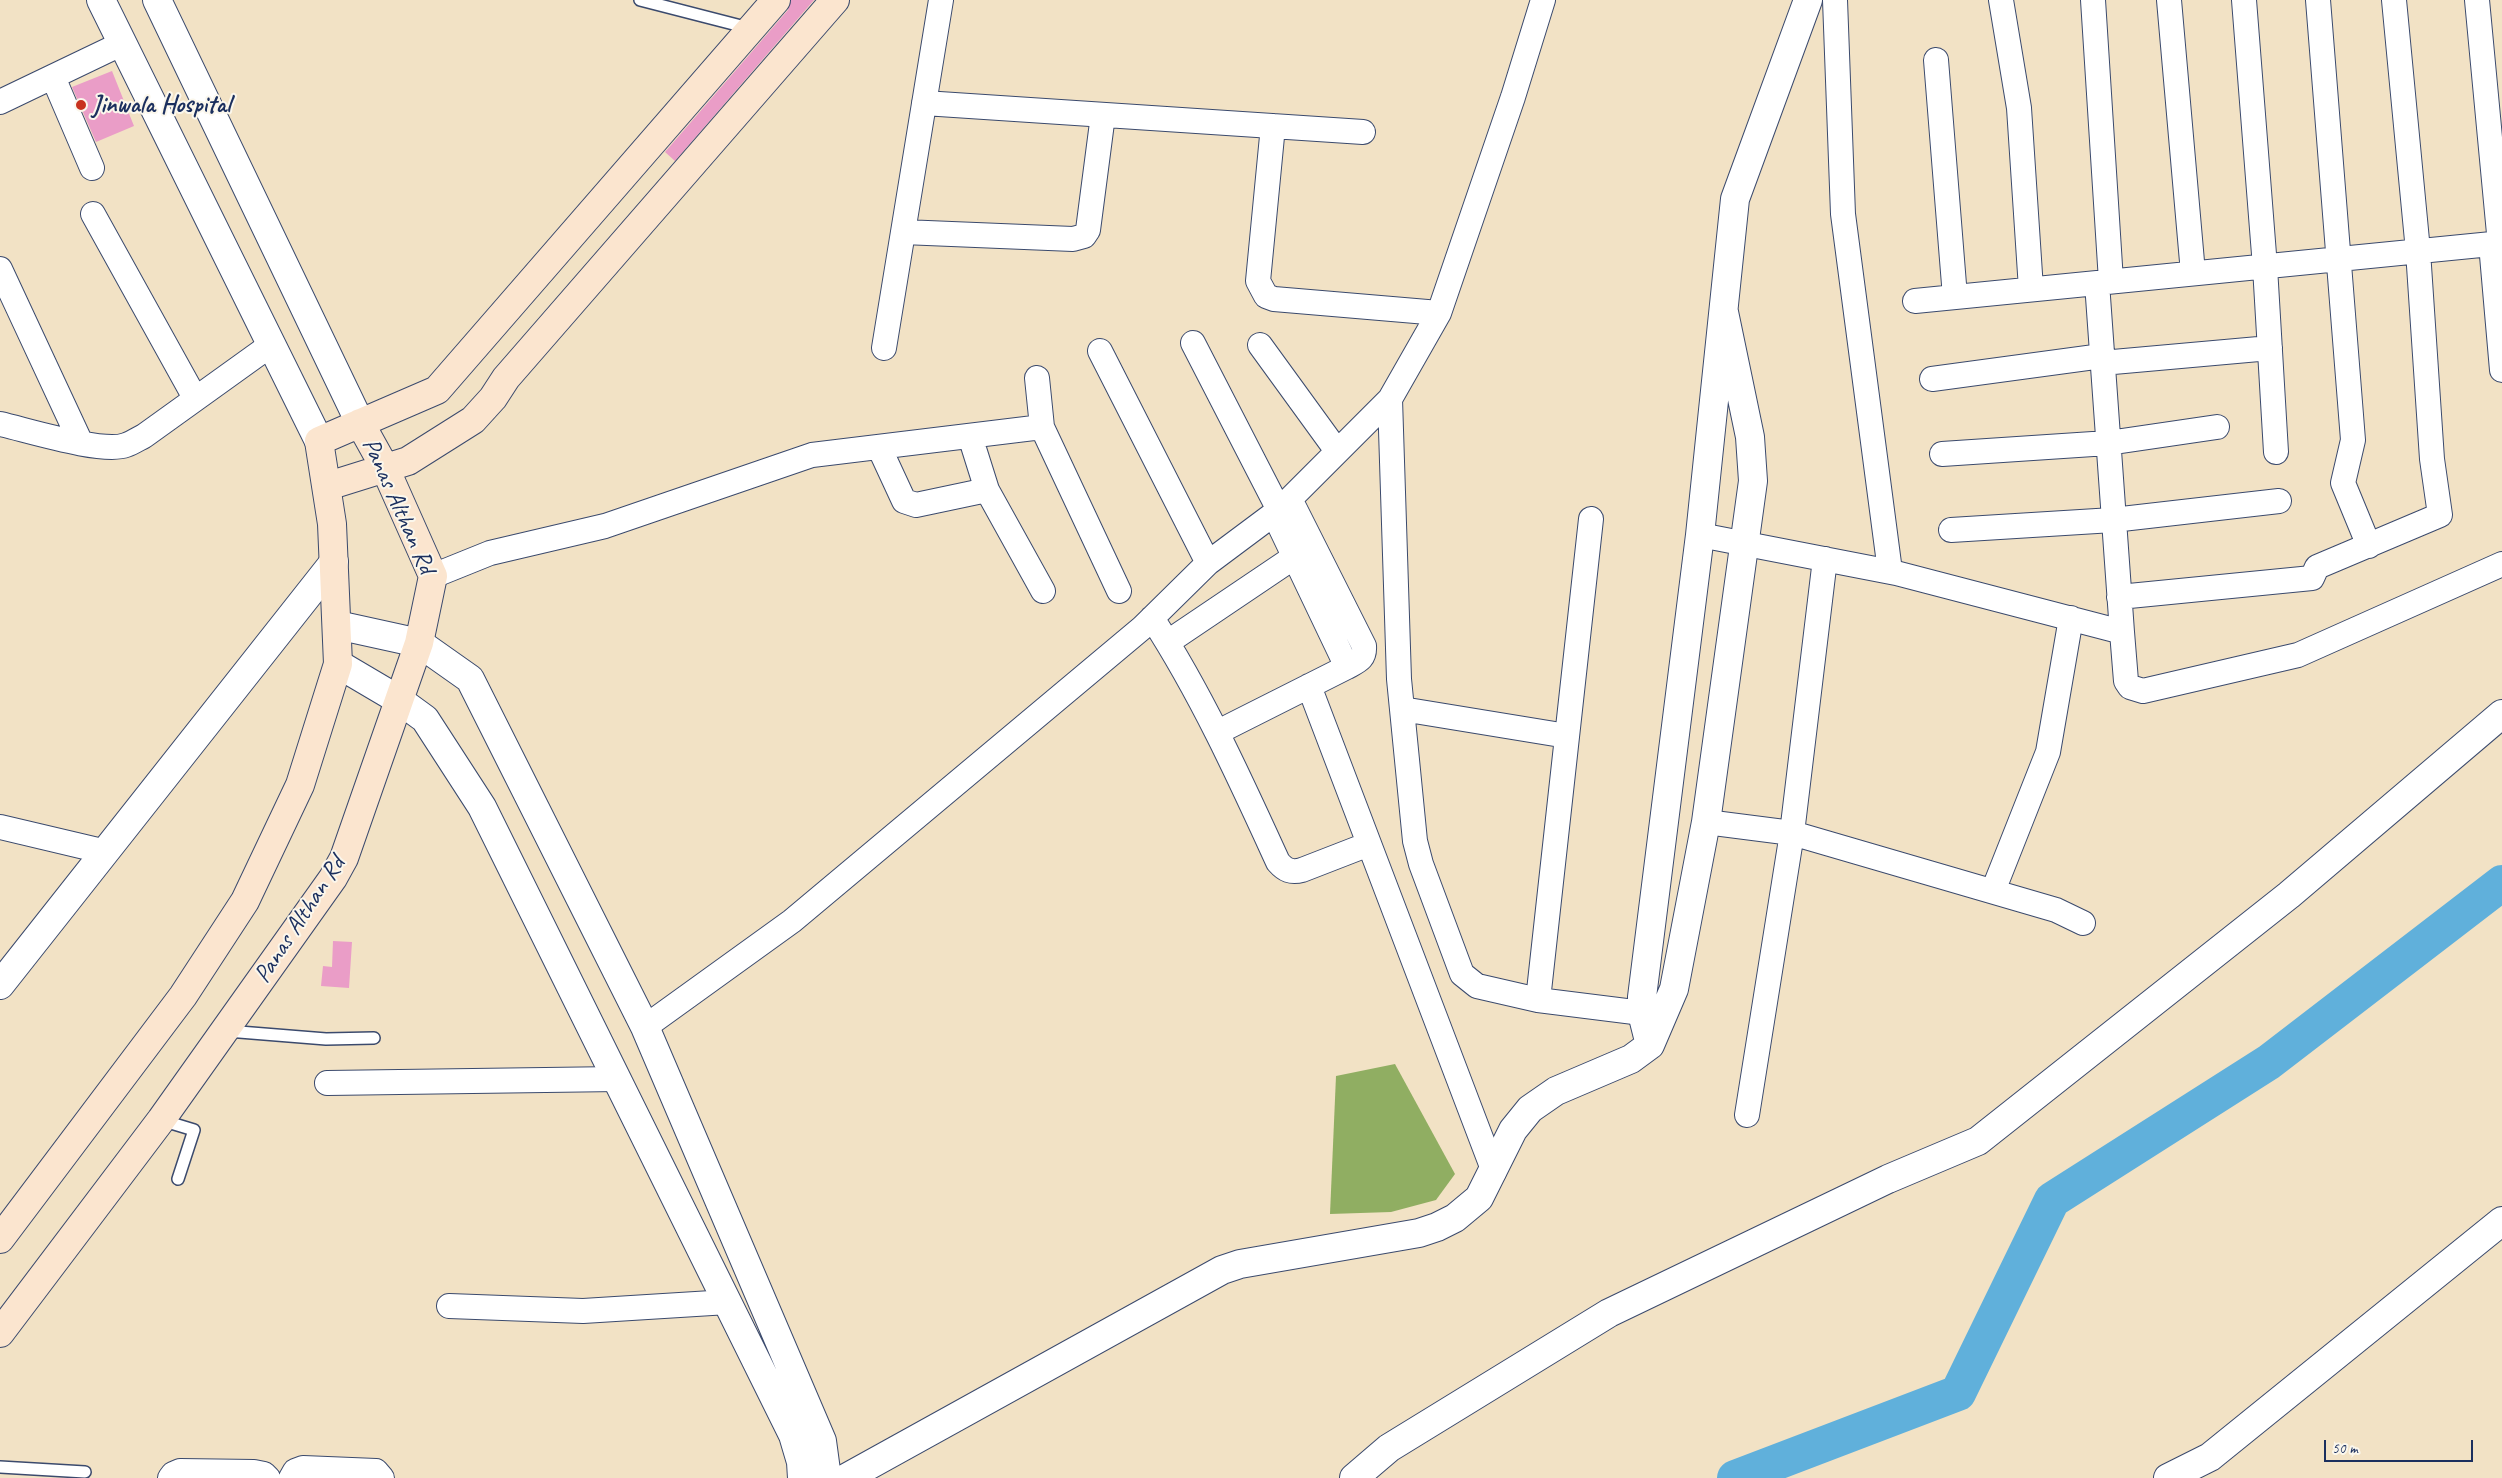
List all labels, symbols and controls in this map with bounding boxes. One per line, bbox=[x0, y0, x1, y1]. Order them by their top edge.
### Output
place label: Jinwala Hospital bbox=[92, 90, 230, 120]
marker: Jinwala Hospital bbox=[74, 98, 88, 112]
street label: Panas Althan Rd bbox=[355, 434, 441, 578]
street label: Panas Althan Rd bbox=[248, 851, 352, 989]
scale bar bbox=[2327, 1430, 2476, 1462]
text: 50 m bbox=[2332, 1439, 2358, 1458]

